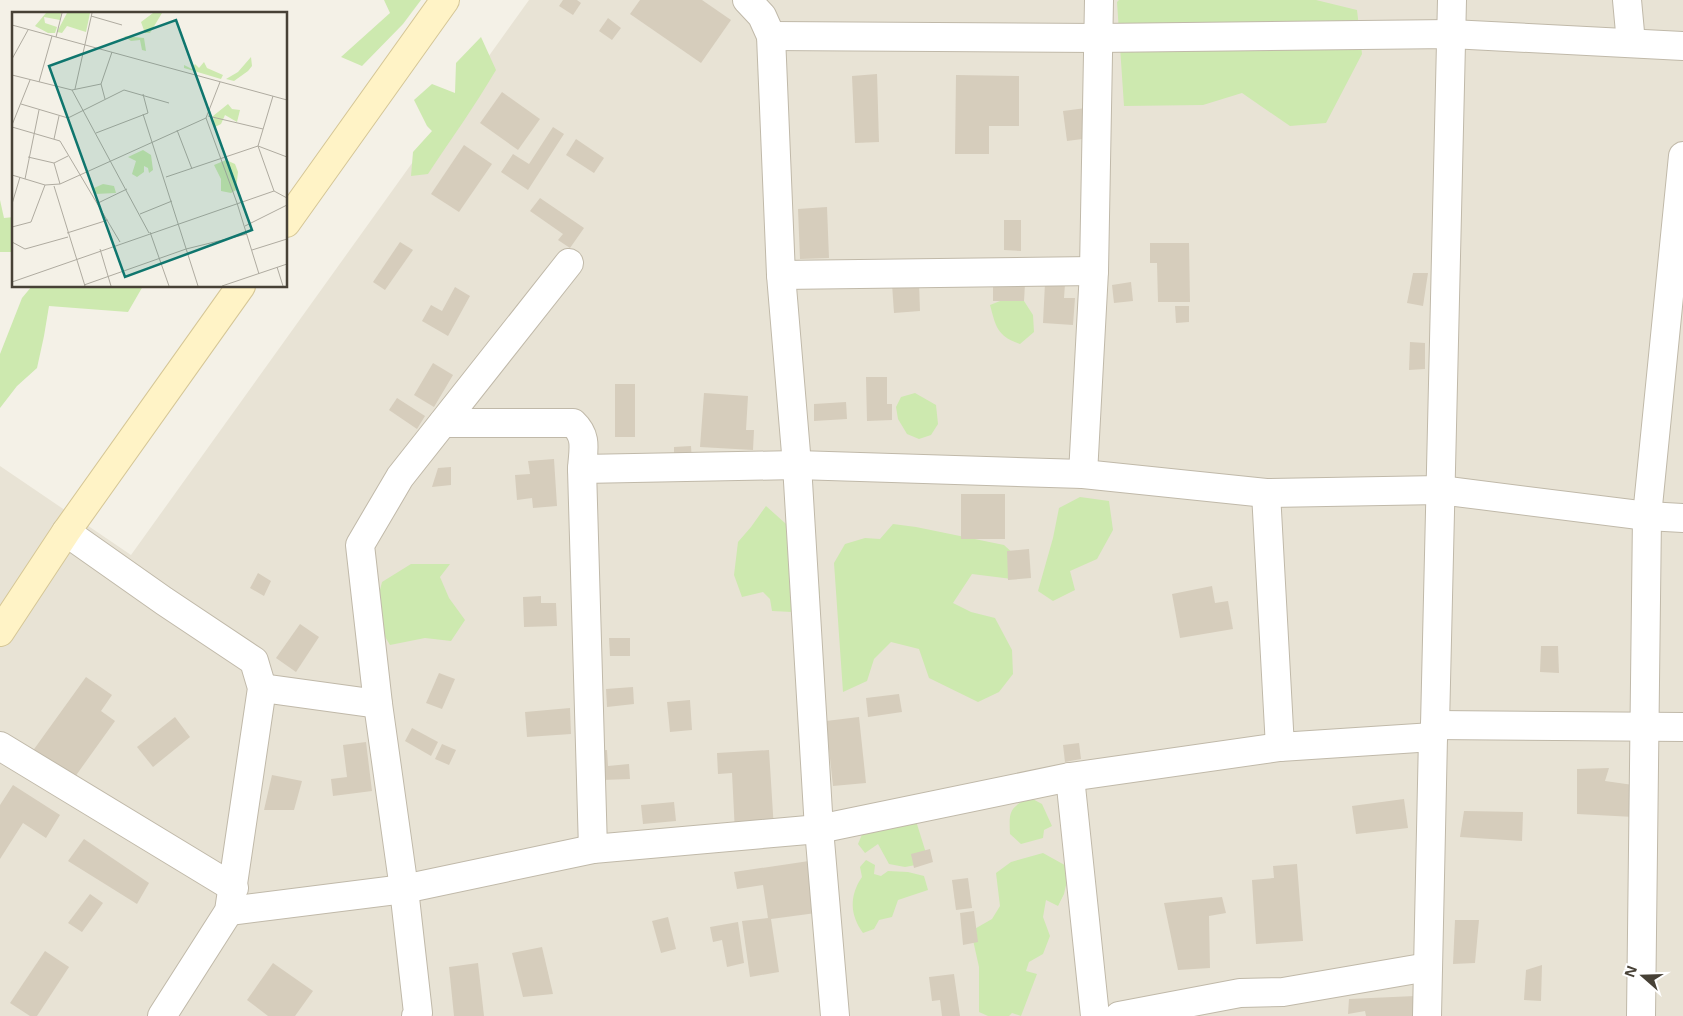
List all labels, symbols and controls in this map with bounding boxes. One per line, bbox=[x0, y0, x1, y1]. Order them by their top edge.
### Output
inset map bbox=[12, 12, 288, 288]
north arrow bbox=[1618, 951, 1668, 1001]
text: N bbox=[1619, 963, 1641, 980]

